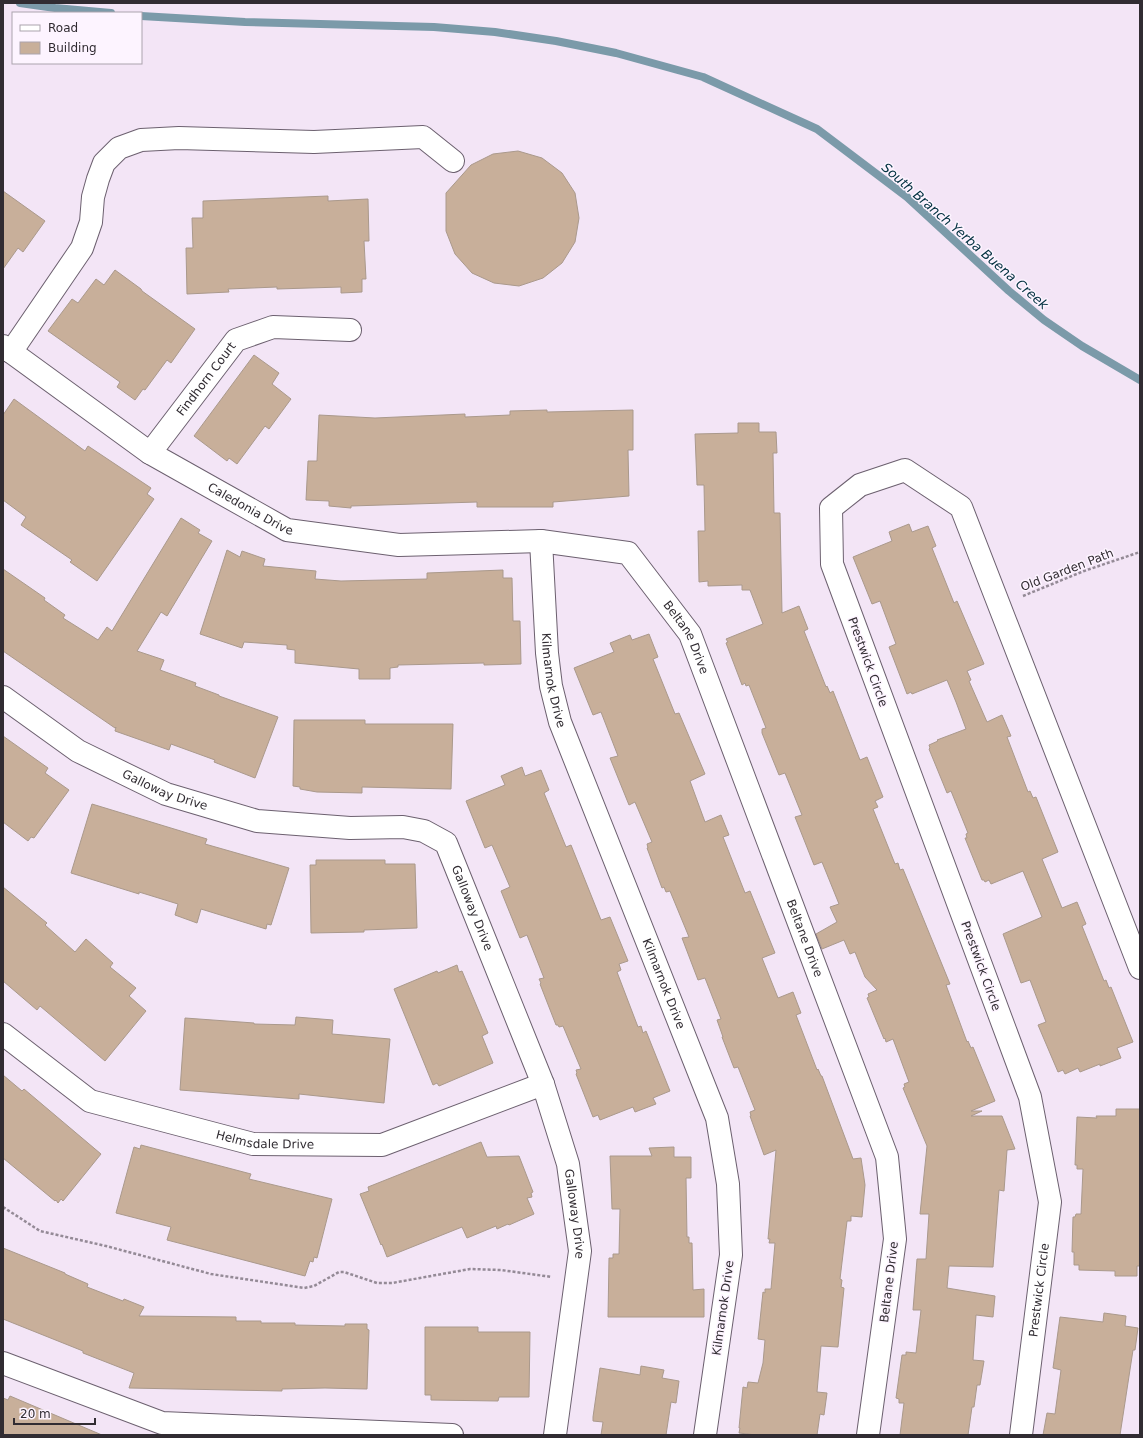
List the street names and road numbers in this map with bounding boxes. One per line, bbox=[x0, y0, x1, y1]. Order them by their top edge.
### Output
street label: Findhorn Court bbox=[174, 339, 239, 419]
street label: Caledonia Drive bbox=[205, 480, 294, 538]
street label: Old Garden Path bbox=[1019, 546, 1115, 594]
street label: Beltane Drive bbox=[660, 598, 711, 676]
street label: Prestwick Circle bbox=[845, 615, 891, 709]
street label: Kilmarnok Drive bbox=[539, 632, 569, 730]
street label: Galloway Drive bbox=[120, 767, 209, 813]
street label: Galloway Drive bbox=[449, 863, 496, 953]
street label: Beltane Drive bbox=[784, 897, 826, 979]
street label: Prestwick Circle bbox=[958, 919, 1004, 1013]
street label: Kilmarnok Drive bbox=[640, 936, 688, 1031]
street label: Helmsdale Drive bbox=[214, 1128, 314, 1151]
street label: Galloway Drive bbox=[562, 1168, 587, 1260]
street label: Beltane Drive bbox=[877, 1241, 901, 1323]
street label: Prestwick Circle bbox=[1026, 1242, 1052, 1338]
street label: Kilmarnok Drive bbox=[709, 1259, 737, 1357]

